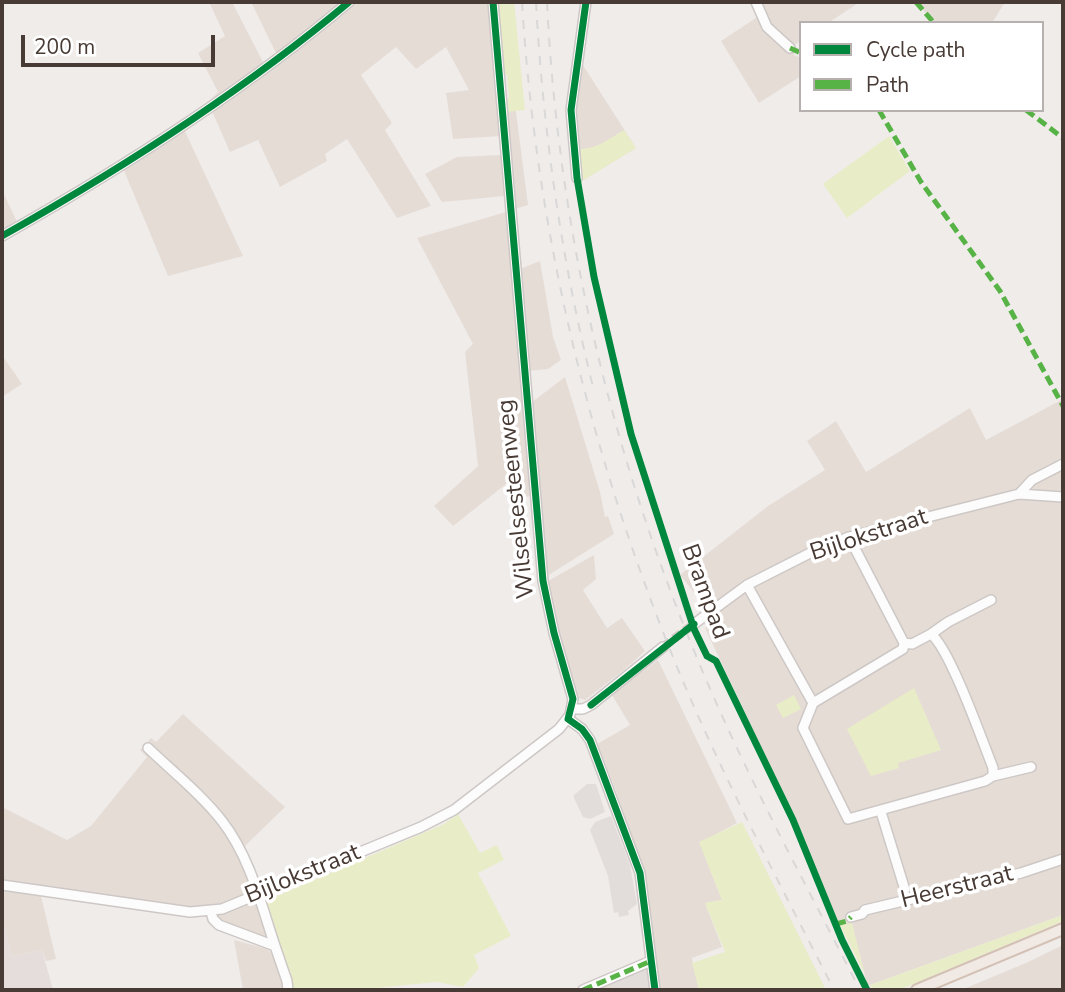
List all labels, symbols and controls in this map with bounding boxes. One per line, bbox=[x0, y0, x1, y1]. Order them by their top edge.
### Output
scale bar bbox=[24, 21, 219, 65]
legend bbox=[799, 21, 1044, 112]
text: 200 m bbox=[34, 33, 95, 61]
text: Cycle path bbox=[866, 36, 965, 64]
text: Path bbox=[866, 71, 909, 99]
street label: Wilselsesteenweg bbox=[492, 398, 542, 600]
street label: Bijlokstraat bbox=[807, 504, 931, 568]
street label: Brampad bbox=[674, 541, 734, 643]
street label: Bijlokstraat bbox=[241, 839, 365, 911]
street label: Heerstraat bbox=[898, 860, 1016, 916]

